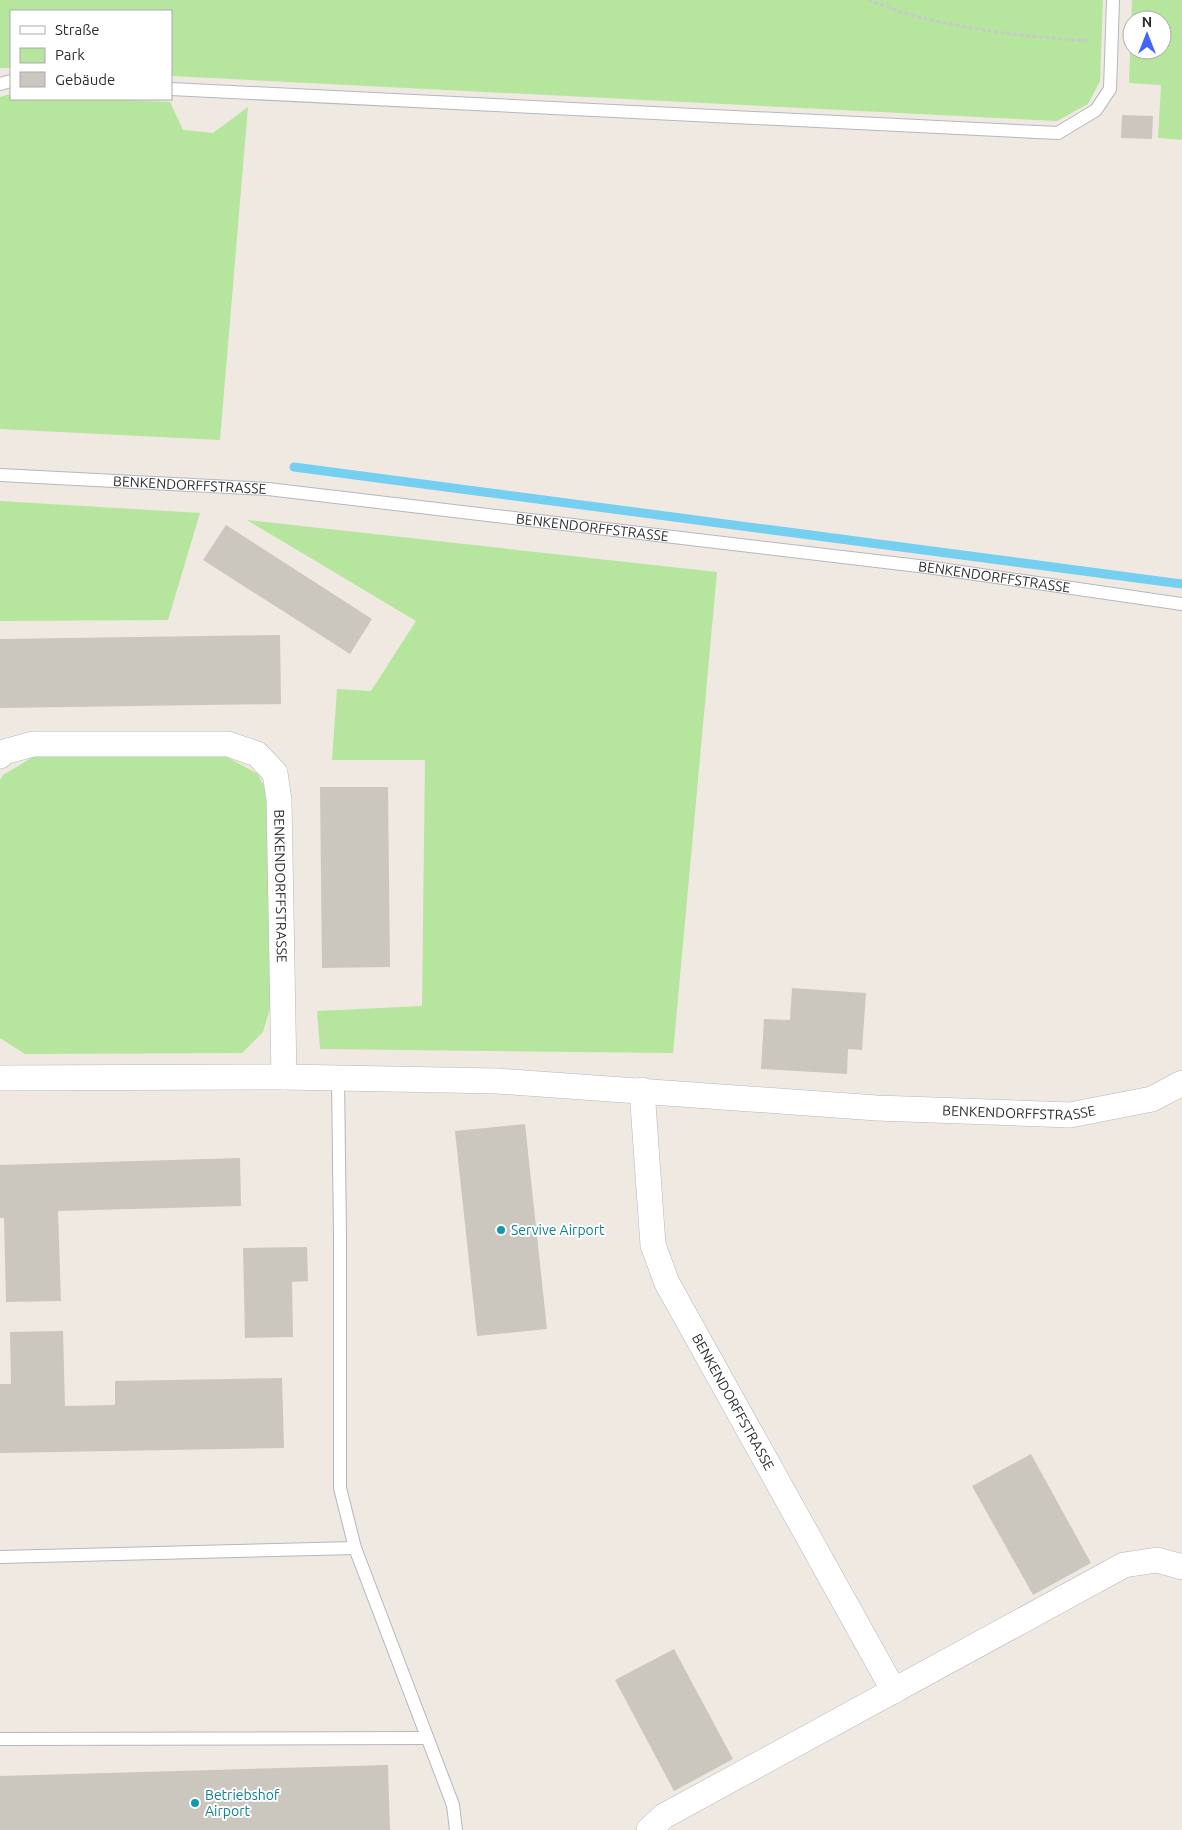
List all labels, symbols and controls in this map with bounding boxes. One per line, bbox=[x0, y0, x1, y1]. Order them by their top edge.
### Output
legend bbox=[10, 10, 172, 100]
north arrow bbox=[1122, 10, 1172, 60]
text: N bbox=[1142, 14, 1152, 30]
text: Straße bbox=[55, 21, 99, 38]
text: Park bbox=[55, 46, 85, 63]
text: Gebäude bbox=[55, 71, 115, 88]
street label: BENKENDORFFSTRASSE bbox=[113, 473, 267, 497]
street label: BENKENDORFFSTRASSE bbox=[515, 510, 670, 544]
street label: BENKENDORFFSTRASSE bbox=[917, 558, 1072, 596]
street label: BENKENDORFFSTRASSE bbox=[271, 809, 290, 963]
street label: BENKENDORFFSTRASSE bbox=[942, 1102, 1097, 1123]
place label: Servive Airport bbox=[511, 1222, 605, 1238]
marker: Servive Airport bbox=[495, 1224, 507, 1236]
street label: BENKENDORFFSTRASSE bbox=[689, 1331, 778, 1473]
place label: Betriebshof Airport bbox=[205, 1787, 280, 1819]
marker: Betriebshof Airport bbox=[189, 1797, 201, 1809]

